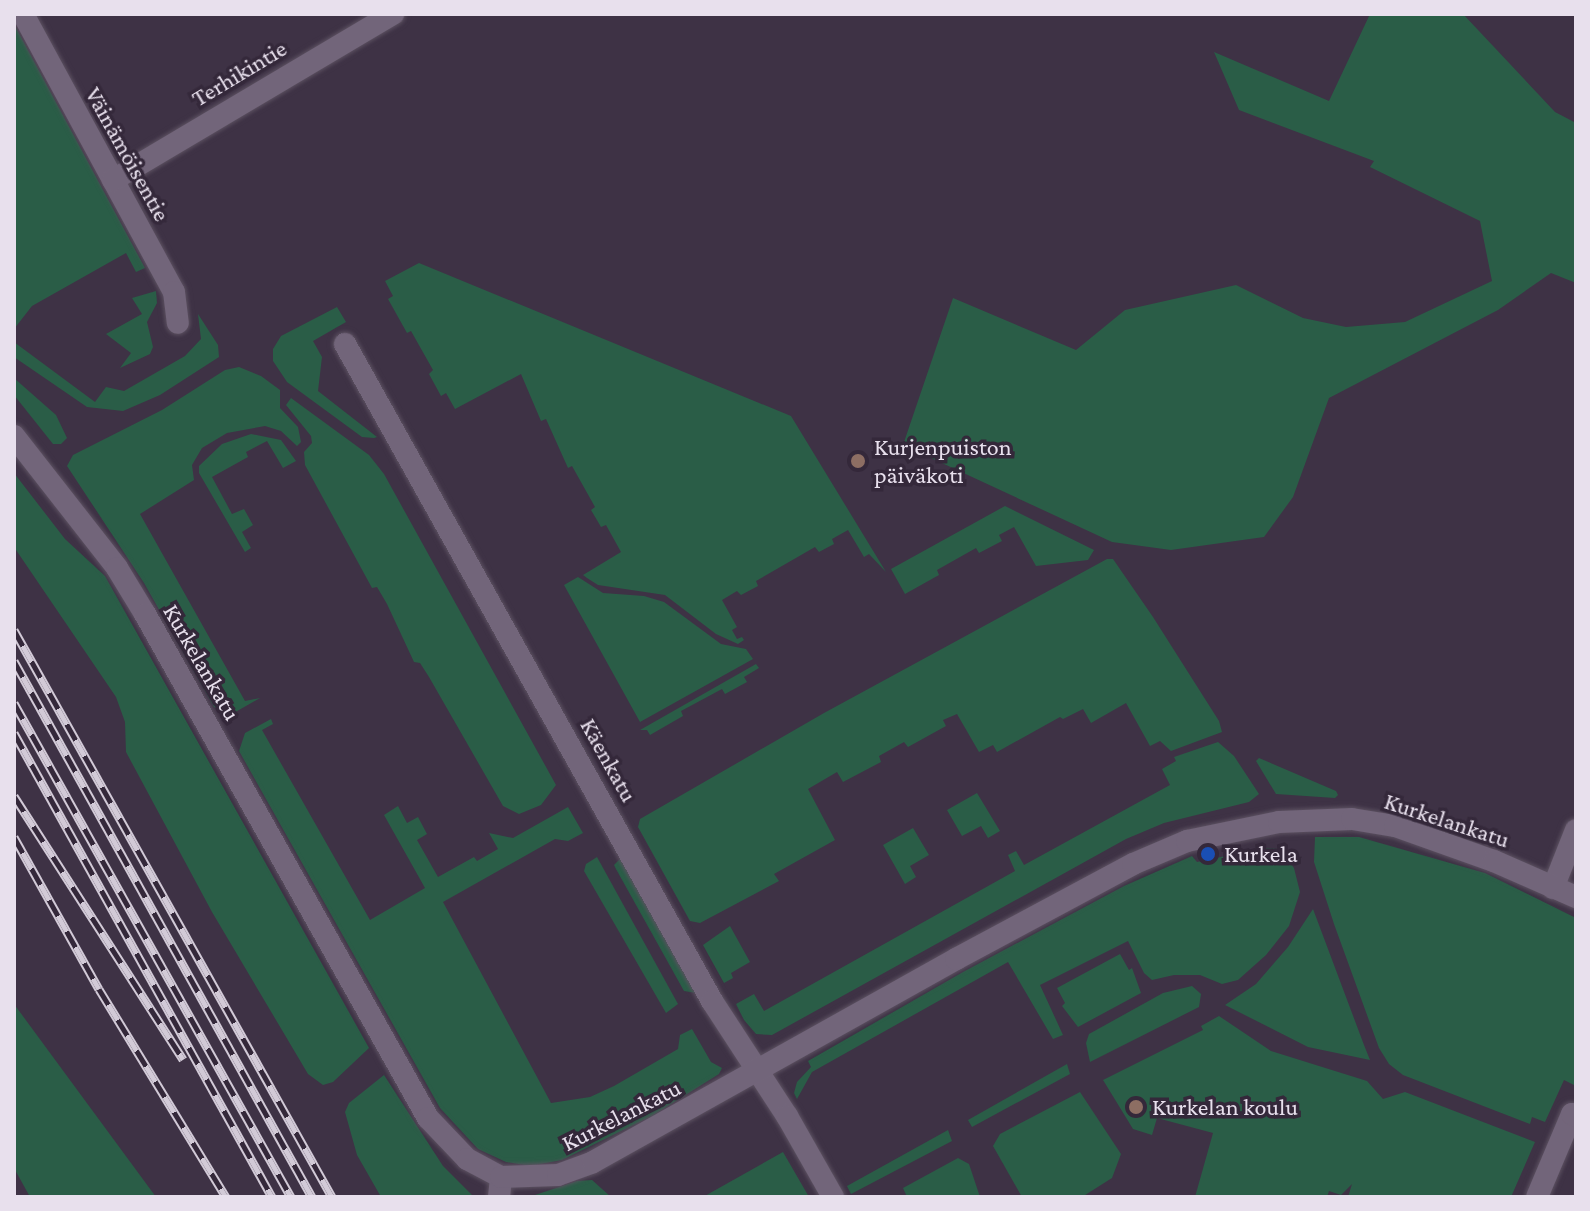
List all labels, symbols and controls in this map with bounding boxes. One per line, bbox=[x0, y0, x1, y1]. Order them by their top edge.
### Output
street label: Terhikintie bbox=[186, 33, 292, 113]
street label: Väinämöisentie bbox=[79, 82, 177, 226]
place label: Kurjenpuiston päiväkoti bbox=[874, 433, 1012, 489]
marker: Kurjenpuiston päiväkoti bbox=[849, 452, 867, 470]
street label: Kurkelankatu bbox=[157, 599, 247, 725]
street label: Käenkatu bbox=[574, 713, 644, 807]
street label: Kurkelankatu bbox=[1381, 786, 1513, 854]
place label: Kurkela bbox=[1224, 840, 1298, 868]
marker: Kurkela bbox=[1199, 845, 1217, 863]
street label: Kurkelankatu bbox=[557, 1073, 685, 1157]
place label: Kurkelan koulu bbox=[1152, 1093, 1298, 1121]
marker: Kurkelan koulu bbox=[1127, 1098, 1145, 1116]

